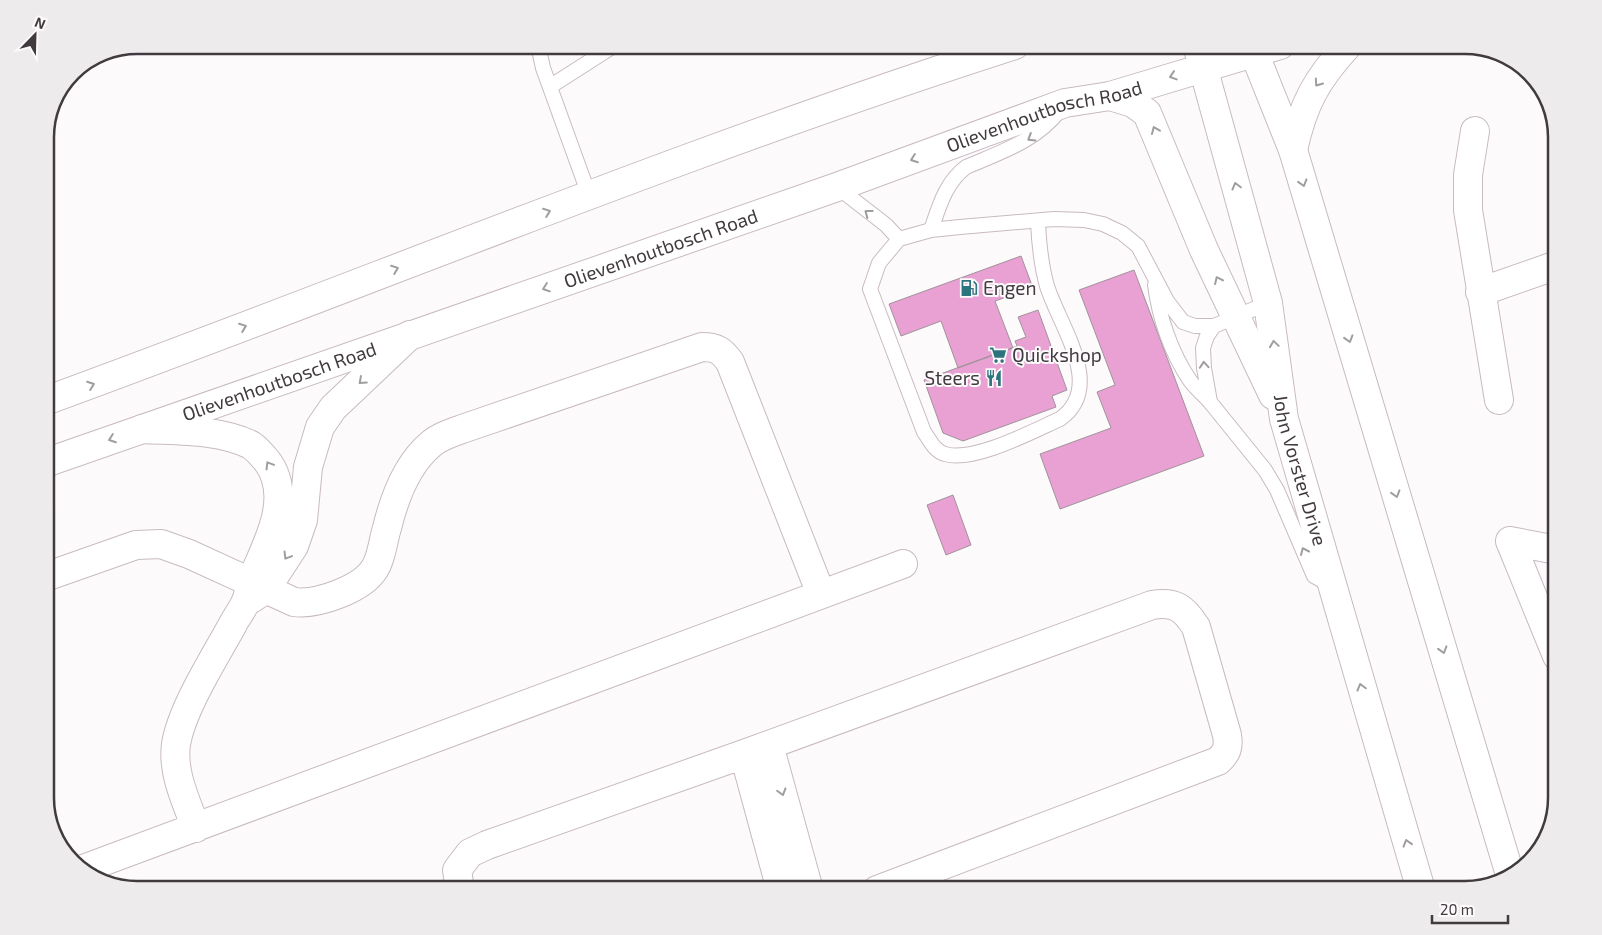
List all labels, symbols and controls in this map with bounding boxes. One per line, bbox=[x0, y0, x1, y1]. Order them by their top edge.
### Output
north arrow bbox=[10, 10, 60, 60]
text: N bbox=[32, 13, 48, 32]
one-way arrow bbox=[1169, 70, 1178, 80]
street label: Olievenhoutbosch Road bbox=[943, 75, 1145, 157]
one-way arrow bbox=[1315, 78, 1324, 87]
one-way arrow bbox=[1151, 126, 1162, 135]
one-way arrow bbox=[1028, 131, 1037, 141]
one-way arrow bbox=[910, 153, 919, 163]
one-way arrow bbox=[1297, 178, 1307, 187]
one-way arrow bbox=[1232, 183, 1242, 191]
street label: Olievenhoutbosch Road bbox=[560, 204, 761, 292]
one-way arrow bbox=[542, 207, 550, 217]
one-way arrow bbox=[865, 210, 874, 218]
one-way arrow bbox=[390, 265, 399, 276]
place label: Engen bbox=[983, 276, 1036, 299]
one-way arrow bbox=[1214, 276, 1225, 285]
fuel station icon: Engen bbox=[959, 278, 979, 298]
one-way arrow bbox=[543, 282, 551, 292]
one-way arrow bbox=[238, 323, 247, 333]
one-way arrow bbox=[1344, 334, 1354, 342]
street label: Olievenhoutbosch Road bbox=[179, 336, 379, 425]
one-way arrow bbox=[1269, 340, 1280, 348]
place label: Quickshop bbox=[1012, 343, 1102, 366]
supermarket icon: Quickshop bbox=[988, 345, 1008, 365]
one-way arrow bbox=[1199, 361, 1210, 369]
place label: Steers bbox=[925, 366, 980, 389]
restaurant icon: Steers bbox=[984, 368, 1004, 388]
one-way arrow bbox=[358, 375, 367, 384]
one-way arrow bbox=[86, 381, 95, 391]
street label: John Vorster Drive bbox=[1270, 393, 1332, 548]
one-way arrow bbox=[108, 433, 117, 443]
one-way arrow bbox=[266, 462, 276, 471]
one-way arrow bbox=[1391, 490, 1401, 498]
one-way arrow bbox=[1299, 547, 1310, 556]
one-way arrow bbox=[284, 551, 294, 560]
one-way arrow bbox=[1437, 645, 1447, 653]
one-way arrow bbox=[1357, 684, 1367, 692]
one-way arrow bbox=[776, 787, 786, 796]
one-way arrow bbox=[1402, 840, 1412, 848]
scale bar bbox=[1432, 892, 1508, 924]
text: 20 m bbox=[1440, 900, 1474, 918]

